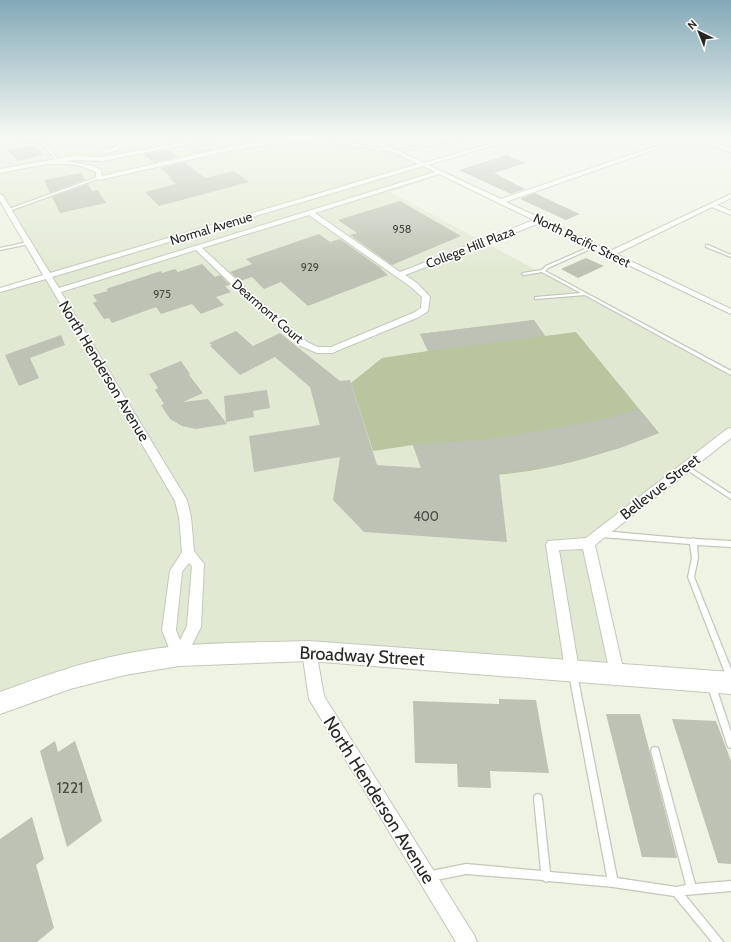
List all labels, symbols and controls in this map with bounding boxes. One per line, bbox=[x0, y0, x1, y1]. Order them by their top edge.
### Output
north arrow bbox=[679, 12, 719, 52]
text: N bbox=[685, 17, 700, 32]
street label: Normal Avenue bbox=[168, 208, 254, 248]
street label: North Pacific Street bbox=[531, 210, 634, 271]
house number: 958 bbox=[393, 222, 411, 236]
street label: College Hill Plaza bbox=[423, 222, 517, 271]
house number: 929 bbox=[301, 260, 319, 274]
street label: Dearmont Court bbox=[229, 276, 308, 347]
house number: 975 bbox=[153, 287, 171, 301]
street label: North Henderson Avenue bbox=[55, 297, 153, 445]
street label: Bellevue Street bbox=[617, 450, 703, 524]
house number: 400 bbox=[413, 508, 439, 524]
street label: Broadway Street bbox=[299, 642, 425, 670]
street label: North Henderson Avenue bbox=[319, 712, 439, 888]
house number: 1221 bbox=[56, 778, 84, 797]

